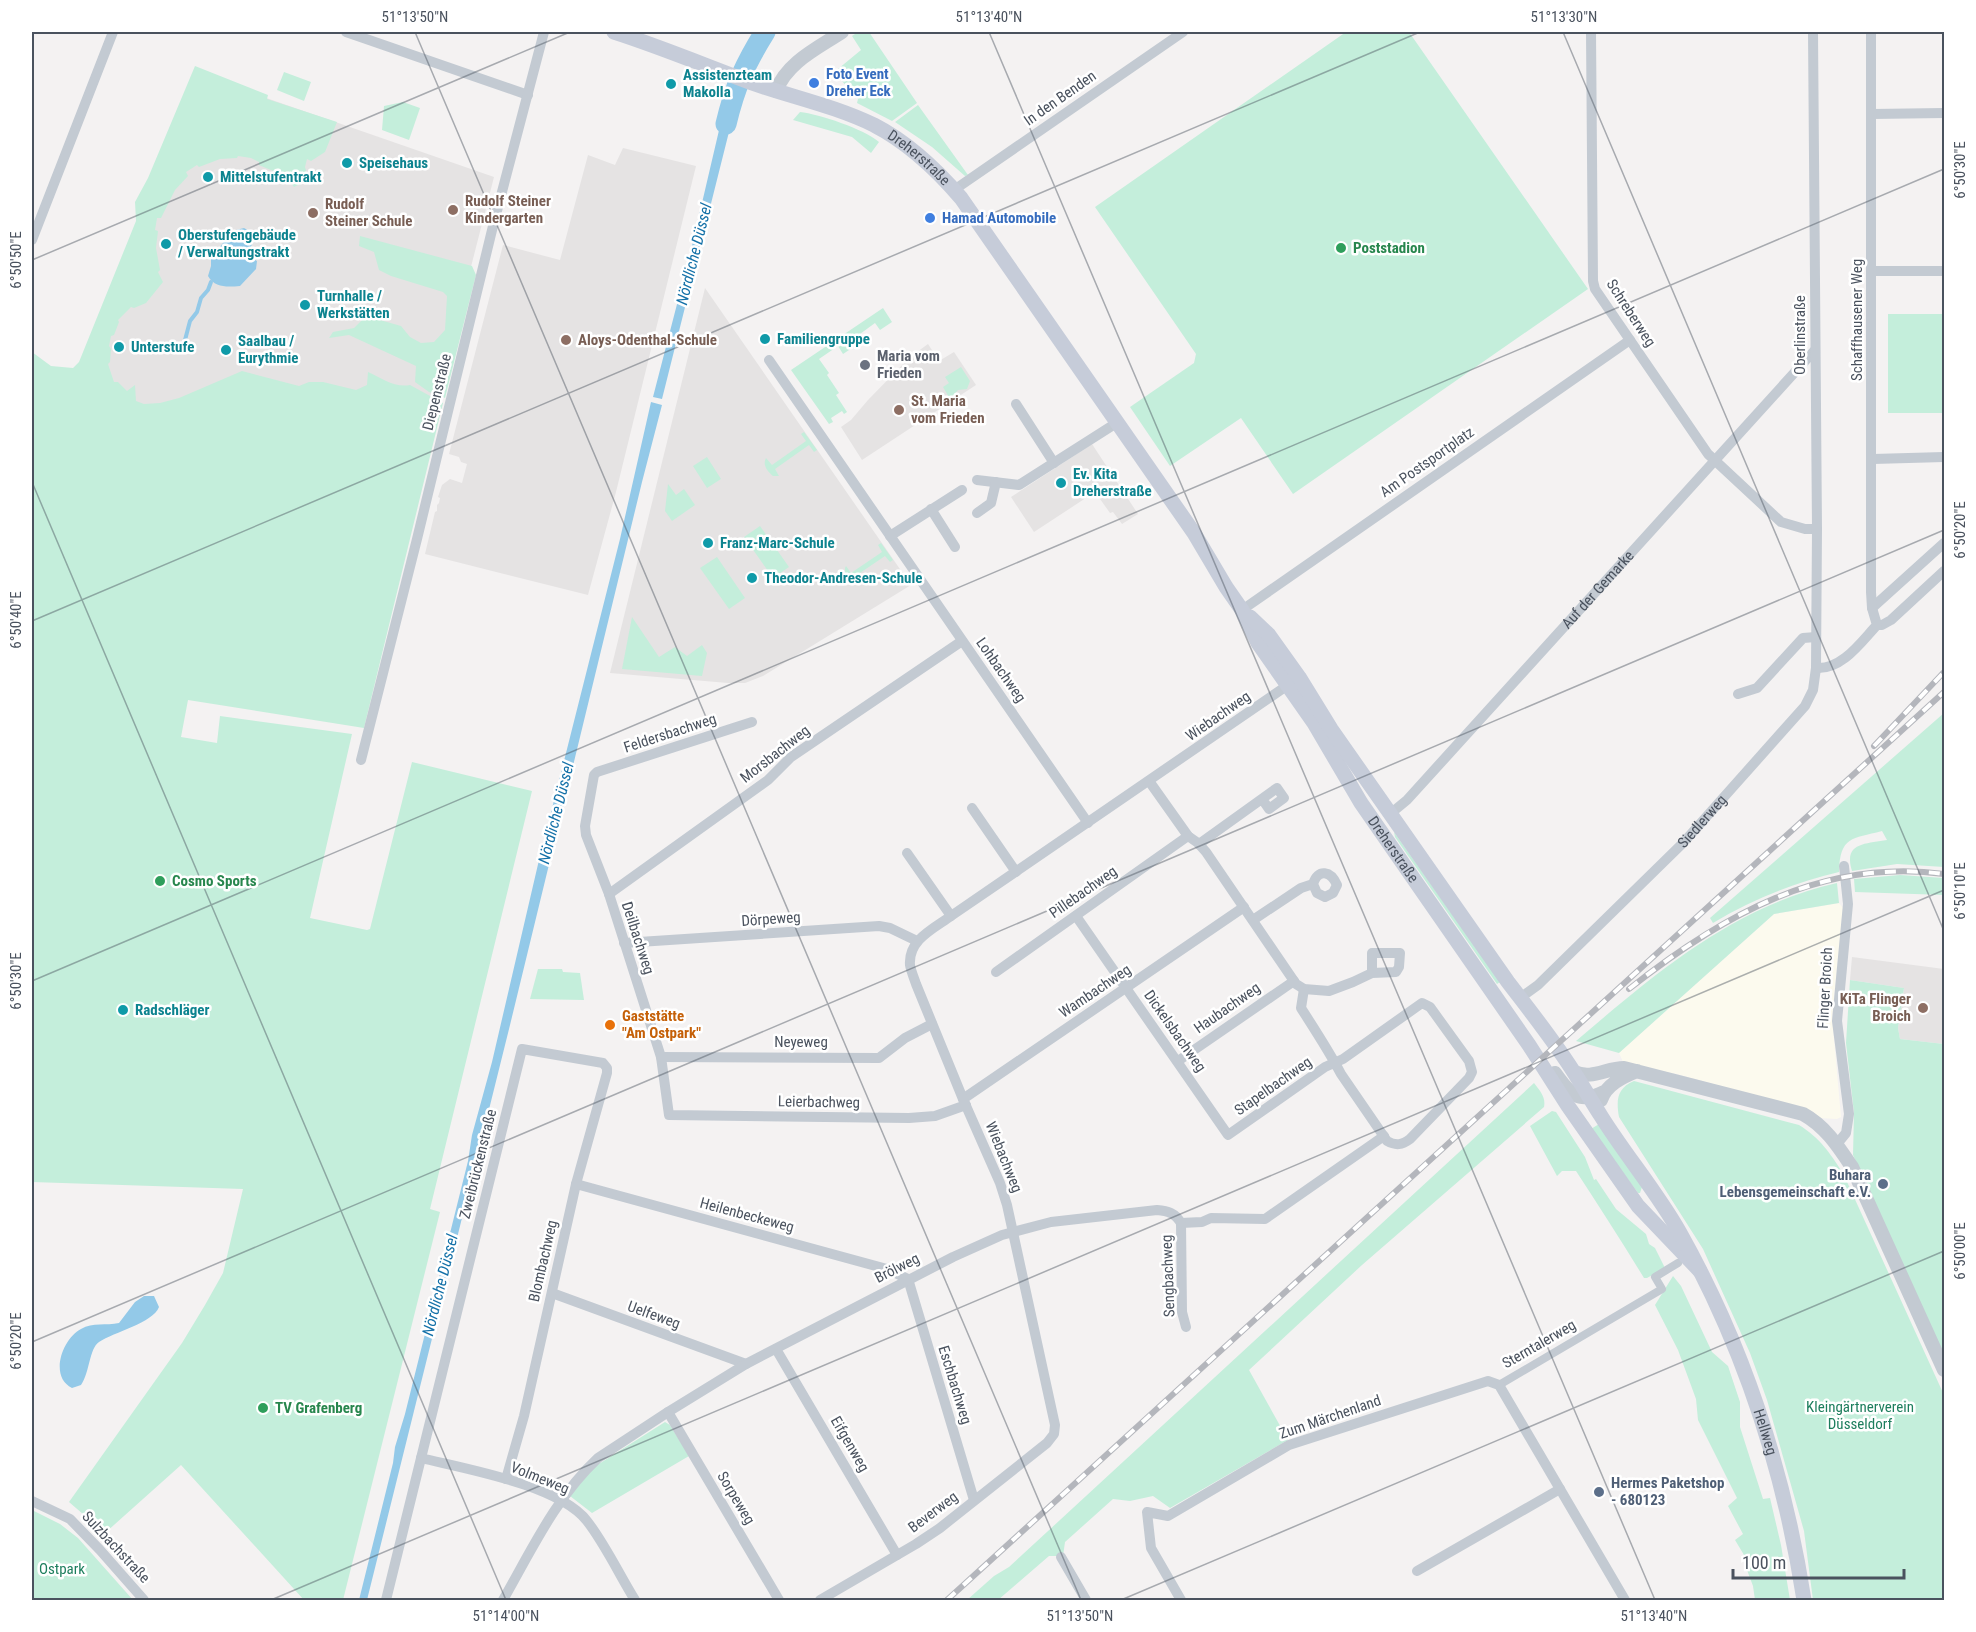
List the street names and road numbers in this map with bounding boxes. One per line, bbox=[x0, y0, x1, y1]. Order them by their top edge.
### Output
street label: In den Benden bbox=[1020, 67, 1100, 129]
street label: Dreherstraße bbox=[884, 126, 954, 189]
street label: Schaffhausener Weg bbox=[1848, 259, 1866, 381]
street label: Schreberweg bbox=[1603, 276, 1659, 350]
street label: Oberlinstraße bbox=[1791, 295, 1809, 375]
street label: Diepenstraße bbox=[419, 352, 455, 432]
street label: Am Postsportplatz bbox=[1377, 423, 1477, 501]
street label: Auf der Gemarke bbox=[1558, 547, 1638, 632]
street label: Lohbachweg bbox=[972, 634, 1030, 706]
street label: Wiebachweg bbox=[1182, 687, 1254, 745]
street label: Feldersbachweg bbox=[621, 710, 719, 756]
street label: Morsbachweg bbox=[737, 721, 813, 787]
street label: Siedlerweg bbox=[1674, 791, 1731, 852]
street label: Dreherstraße bbox=[1364, 813, 1422, 886]
street label: Pillebachweg bbox=[1046, 862, 1120, 922]
street label: Deilbachweg bbox=[618, 899, 658, 977]
street label: Dörpeweg bbox=[741, 908, 801, 930]
street label: Flinger Broich bbox=[1814, 947, 1836, 1029]
street label: Wambachweg bbox=[1056, 960, 1134, 1022]
street label: Haubachweg bbox=[1190, 979, 1264, 1037]
street label: Dickelsbachweg bbox=[1140, 987, 1210, 1075]
street label: Neyeweg bbox=[774, 1033, 828, 1051]
street label: Stapelbachweg bbox=[1231, 1053, 1315, 1119]
street label: Leierbachweg bbox=[778, 1092, 860, 1112]
street label: Zweibrückenstraße bbox=[456, 1107, 500, 1221]
street label: Wiebachweg bbox=[982, 1119, 1026, 1195]
street label: Heilenbeckeweg bbox=[698, 1194, 796, 1236]
street label: Blombachweg bbox=[525, 1218, 561, 1304]
street label: Sengbachweg bbox=[1158, 1235, 1178, 1317]
street label: Brölweg bbox=[872, 1249, 922, 1287]
street label: Uelfeweg bbox=[625, 1297, 683, 1333]
street label: Sterntalerweg bbox=[1499, 1316, 1579, 1372]
street label: Eschbachweg bbox=[934, 1343, 976, 1427]
street label: Zum Märchenland bbox=[1277, 1391, 1383, 1443]
street label: Hellweg bbox=[1749, 1407, 1781, 1457]
street label: Eifgenweg bbox=[827, 1413, 873, 1475]
street label: Volmeweg bbox=[508, 1458, 572, 1498]
street label: Sorpeweg bbox=[713, 1468, 759, 1528]
street label: Beverweg bbox=[905, 1488, 961, 1536]
street label: Sulzbachstraße bbox=[78, 1507, 154, 1587]

